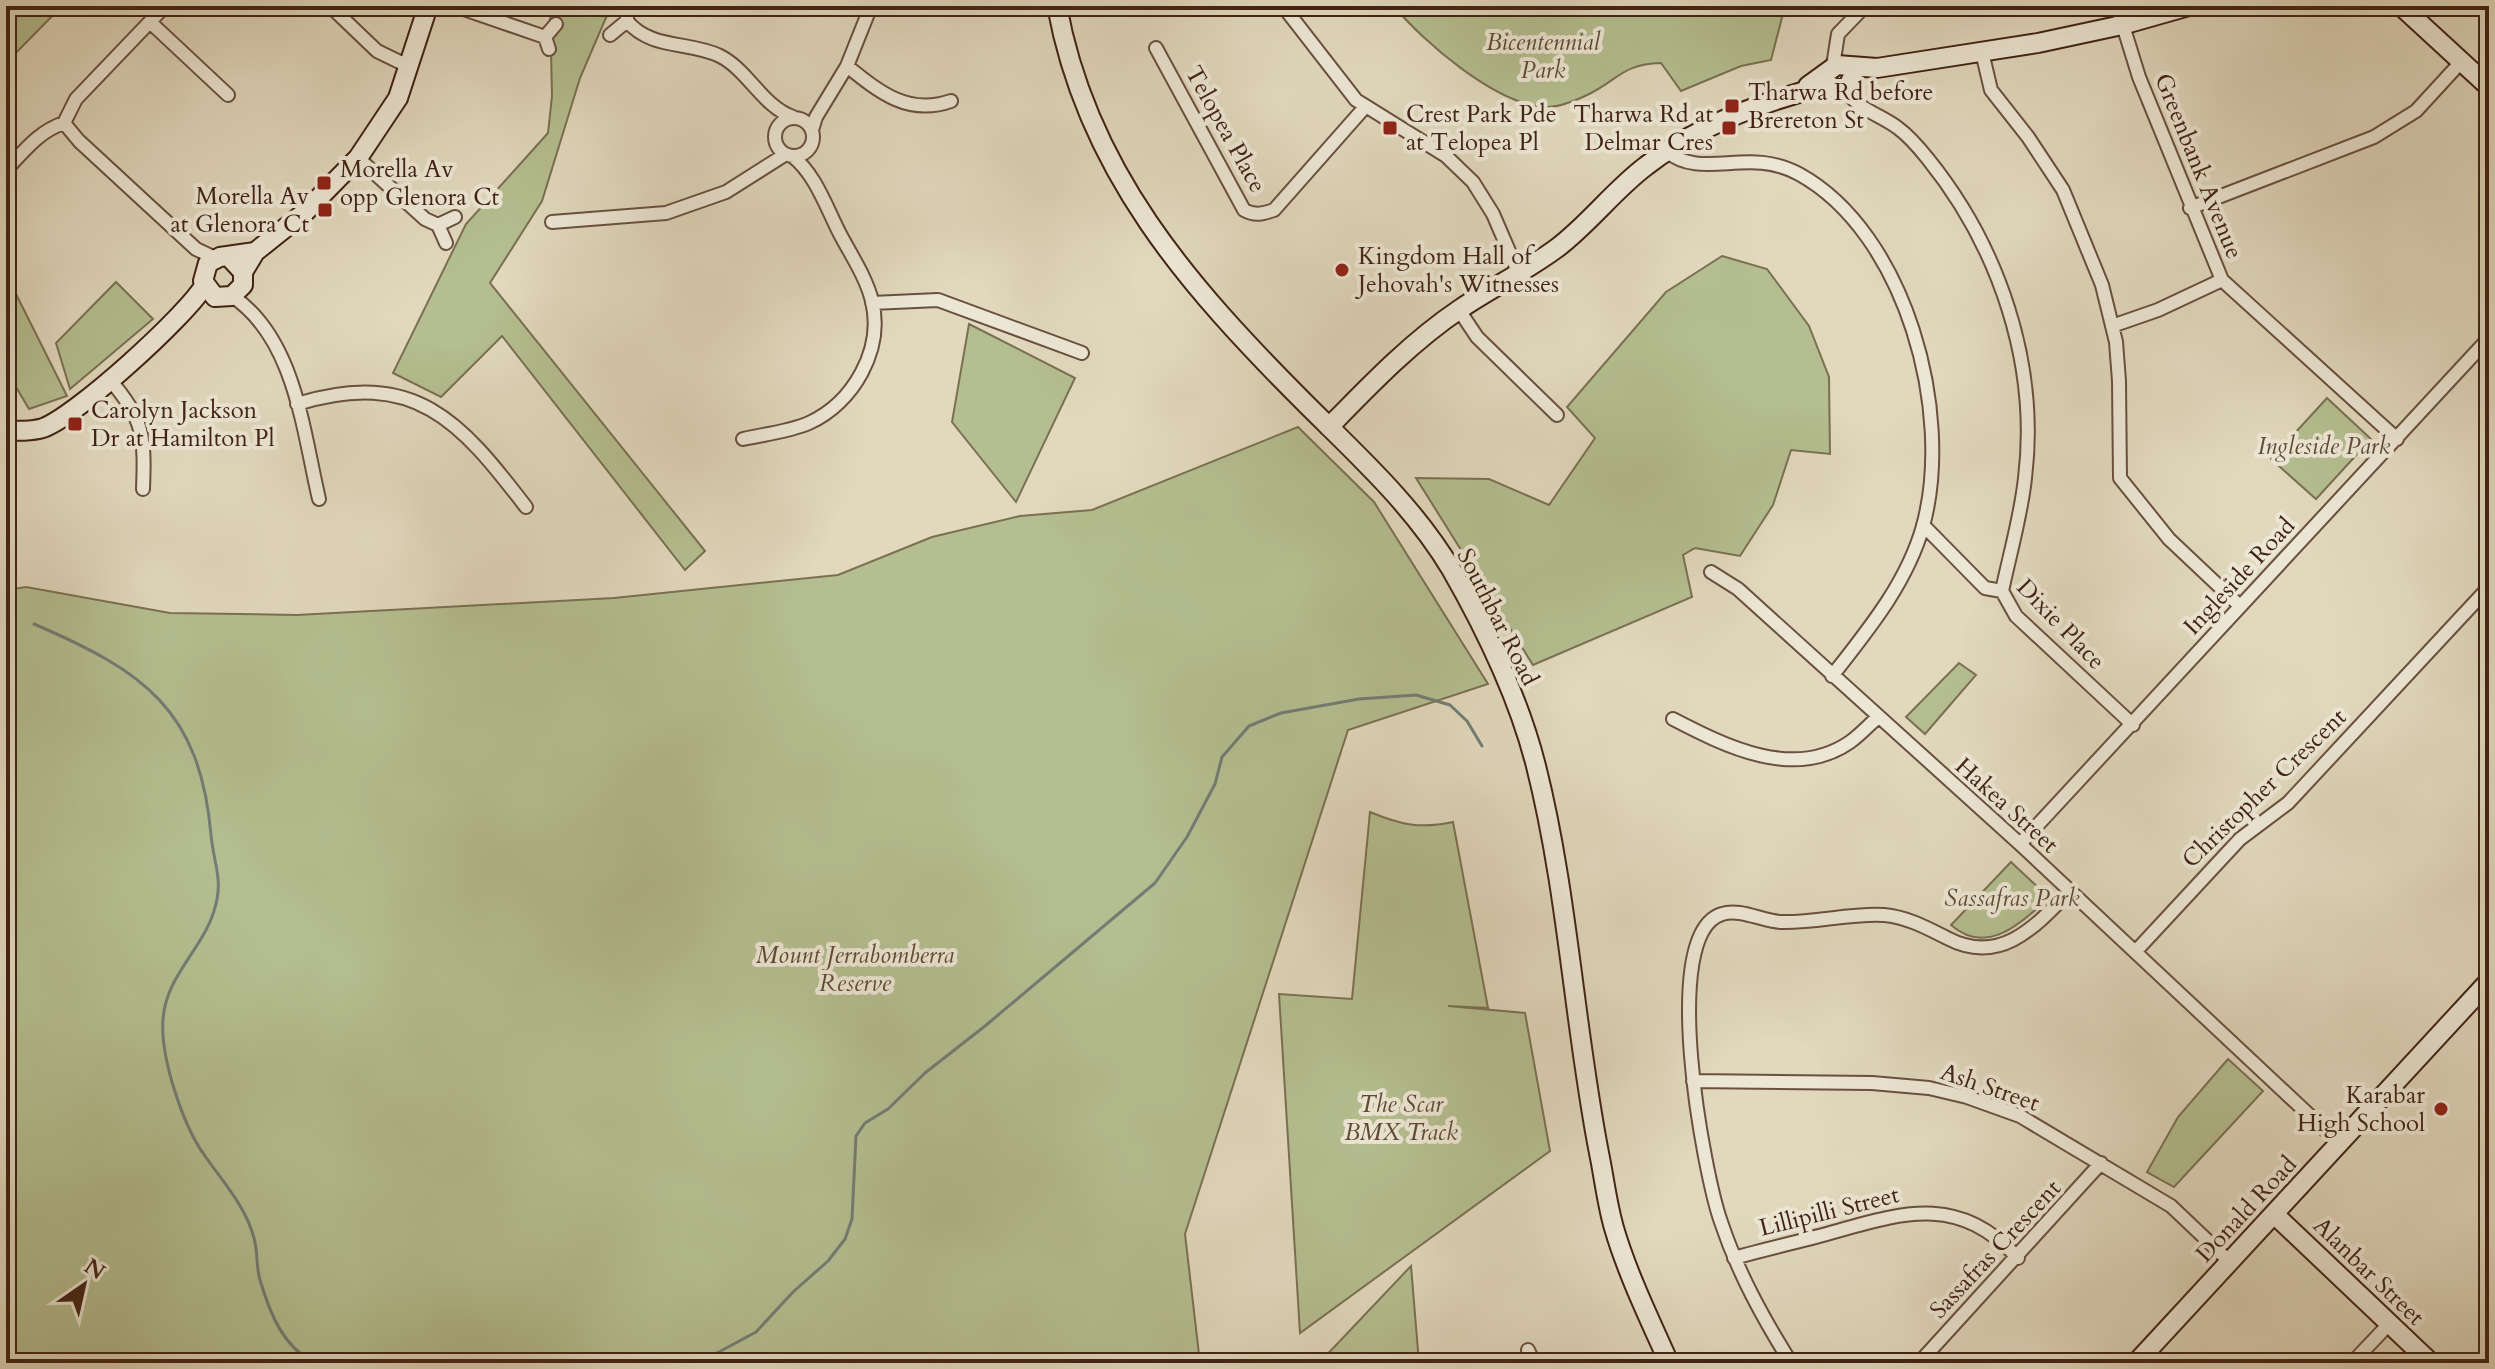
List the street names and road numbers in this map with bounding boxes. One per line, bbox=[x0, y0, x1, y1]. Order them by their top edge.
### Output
street label: Telopea Place bbox=[1177, 60, 1274, 199]
street label: Greenbank Avenue bbox=[2146, 69, 2251, 264]
street label: Ingleside Road bbox=[2176, 510, 2303, 642]
street label: Southbar Road bbox=[1449, 543, 1546, 692]
street label: Dixie Place bbox=[2009, 572, 2112, 677]
street label: Christopher Crescent bbox=[2175, 701, 2354, 876]
street label: Hakea Street bbox=[1948, 750, 2066, 861]
street label: Ash Street bbox=[1936, 1055, 2044, 1120]
street label: Donald Road bbox=[2188, 1149, 2304, 1270]
street label: Sassafras Crescent bbox=[1922, 1172, 2069, 1326]
street label: Lillipilli Street bbox=[1756, 1178, 1903, 1245]
street label: Alanbar Street bbox=[2306, 1210, 2432, 1333]

